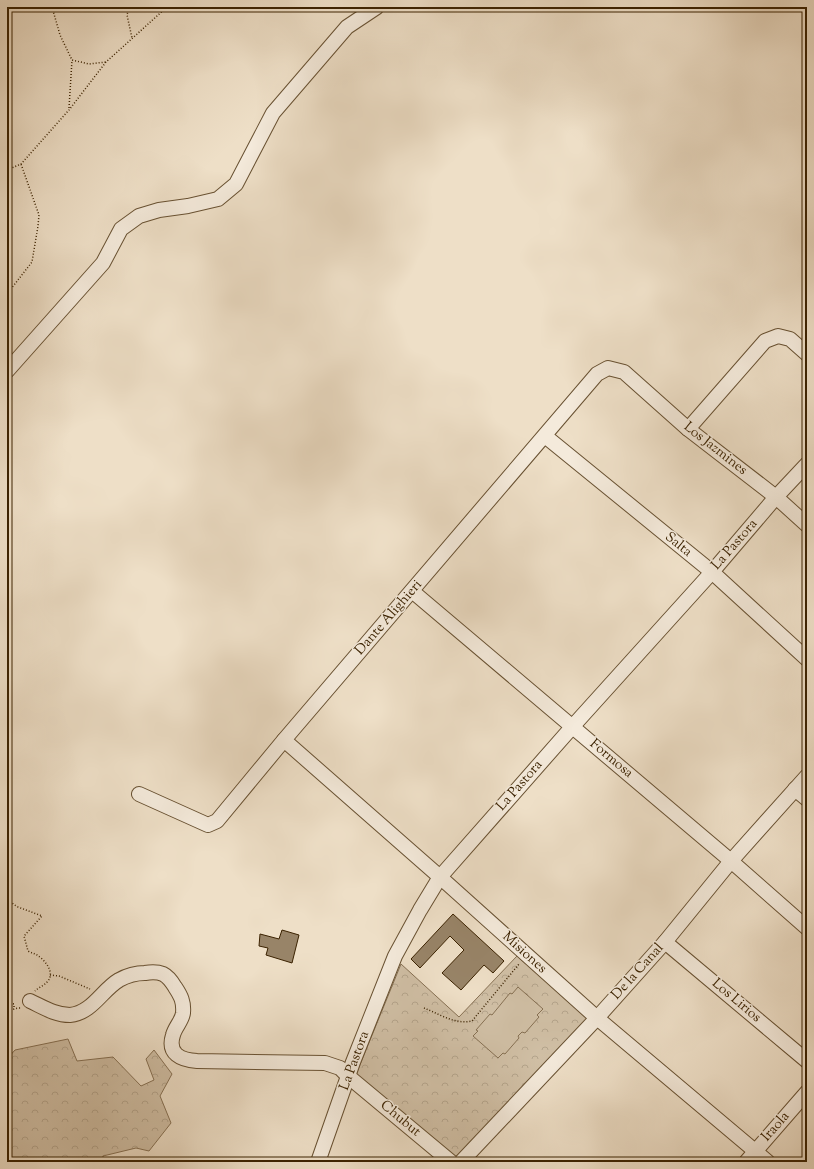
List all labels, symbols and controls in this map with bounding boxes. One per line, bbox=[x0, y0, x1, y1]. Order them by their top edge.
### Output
street label: Los Jazmines bbox=[679, 418, 751, 480]
street label: La Pastora bbox=[707, 515, 763, 575]
street label: Salta bbox=[660, 528, 696, 562]
street label: Dante Alighieri bbox=[351, 576, 427, 660]
street label: Formosa bbox=[585, 735, 638, 784]
street label: La Pastora bbox=[492, 756, 548, 816]
street label: Misiones bbox=[497, 927, 551, 979]
street label: De la Canal bbox=[607, 939, 669, 1005]
street label: Los Lirios bbox=[707, 974, 765, 1028]
street label: La Pastora bbox=[335, 1028, 375, 1093]
street label: Chubut bbox=[375, 1096, 425, 1142]
street label: Iraola bbox=[757, 1107, 795, 1146]

